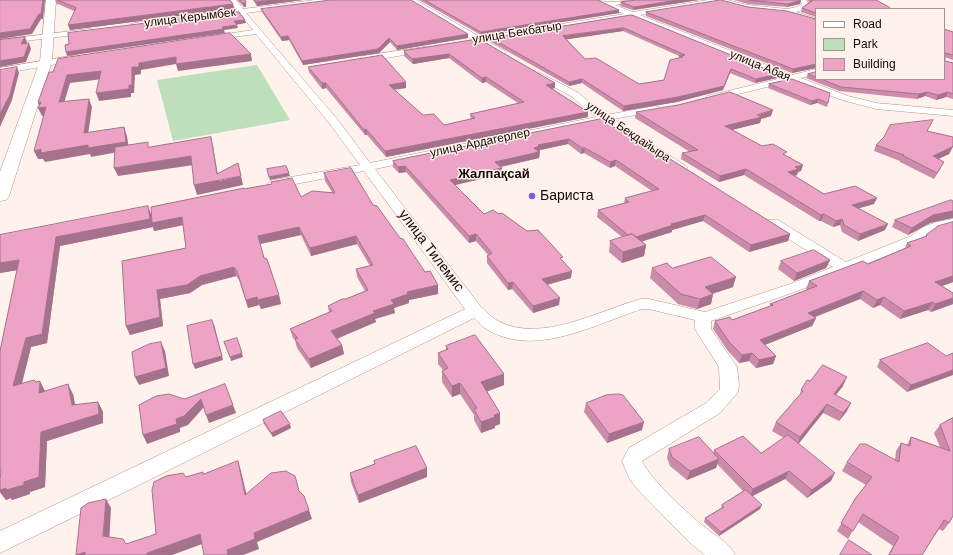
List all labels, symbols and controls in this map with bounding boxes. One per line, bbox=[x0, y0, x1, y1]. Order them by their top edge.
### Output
street label: улица Керымбек bbox=[143, 5, 237, 31]
legend bbox=[815, 8, 945, 80]
text: Road bbox=[853, 17, 882, 31]
street label: улица Бекбатыр bbox=[471, 19, 563, 47]
text: Park bbox=[853, 37, 878, 51]
street label: улица Абая bbox=[728, 47, 792, 85]
text: Building bbox=[853, 57, 896, 71]
street label: улица Бекдайыра bbox=[583, 98, 673, 166]
street label: улица Ардагерлер bbox=[429, 125, 531, 161]
district label: Жалпақсай bbox=[458, 166, 530, 182]
place label: Бариста bbox=[540, 188, 594, 204]
marker: Бариста bbox=[527, 191, 537, 201]
street label: улица Тилемис bbox=[395, 207, 467, 295]

